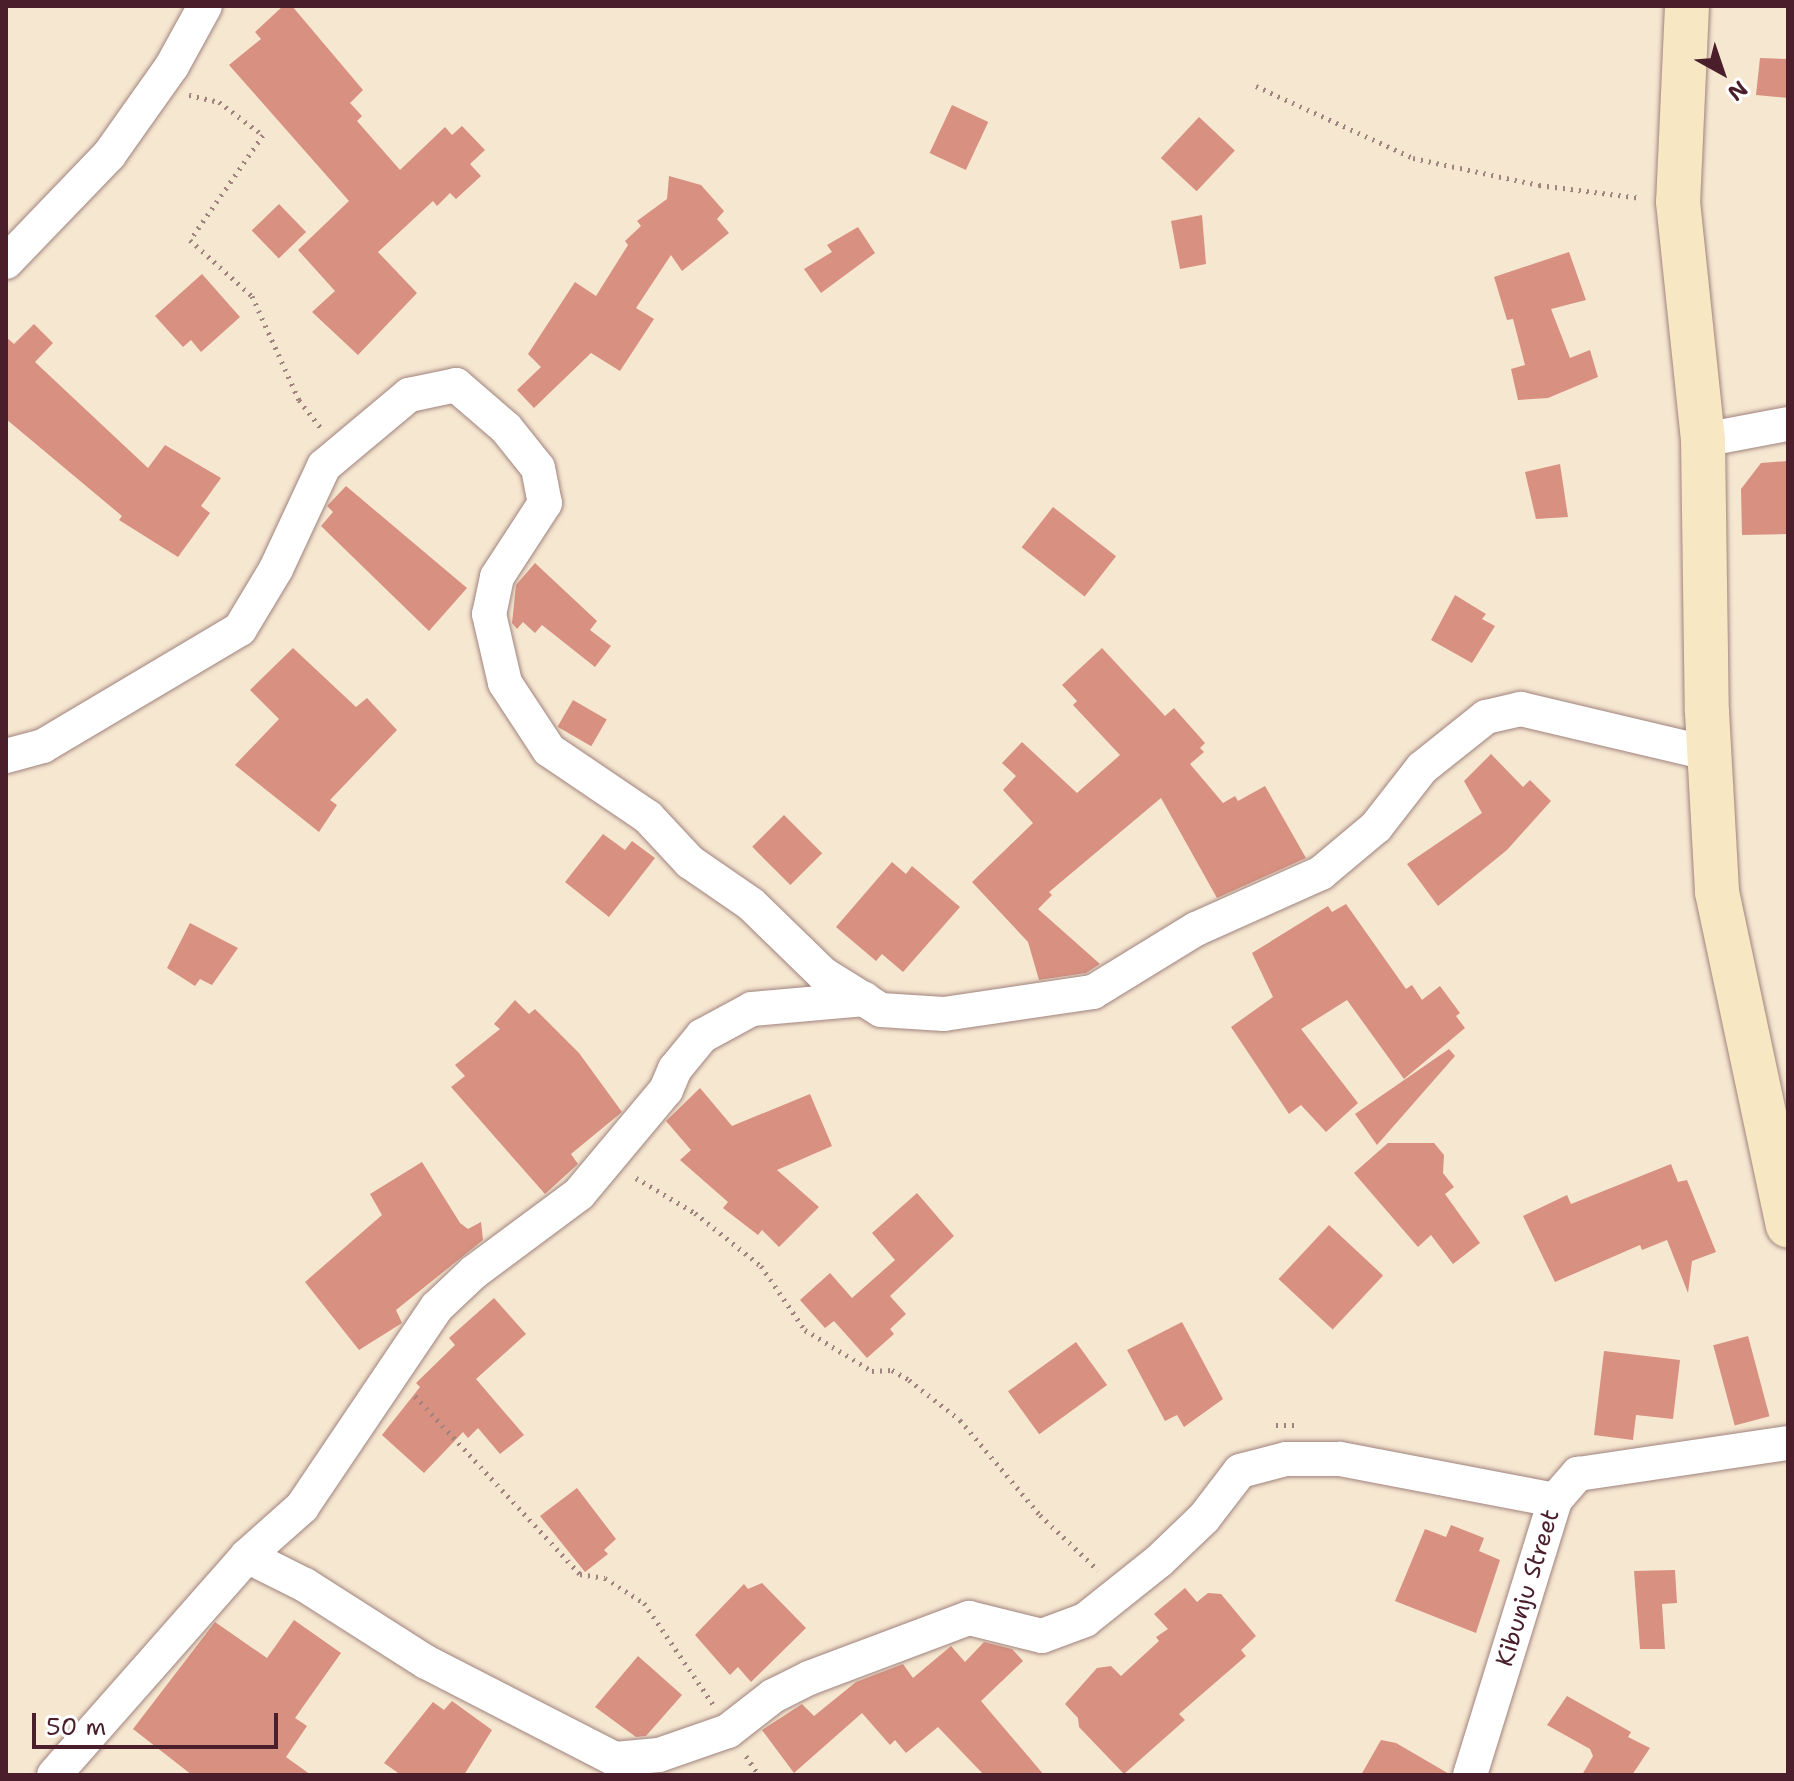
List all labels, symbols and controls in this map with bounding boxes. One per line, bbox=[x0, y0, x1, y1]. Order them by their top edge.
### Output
north arrow bbox=[1682, 32, 1762, 112]
text: N bbox=[1722, 74, 1754, 107]
street label: Kibunju Street bbox=[1490, 1506, 1566, 1670]
scale bar bbox=[36, 1697, 282, 1747]
text: 50 m bbox=[46, 1711, 106, 1743]

